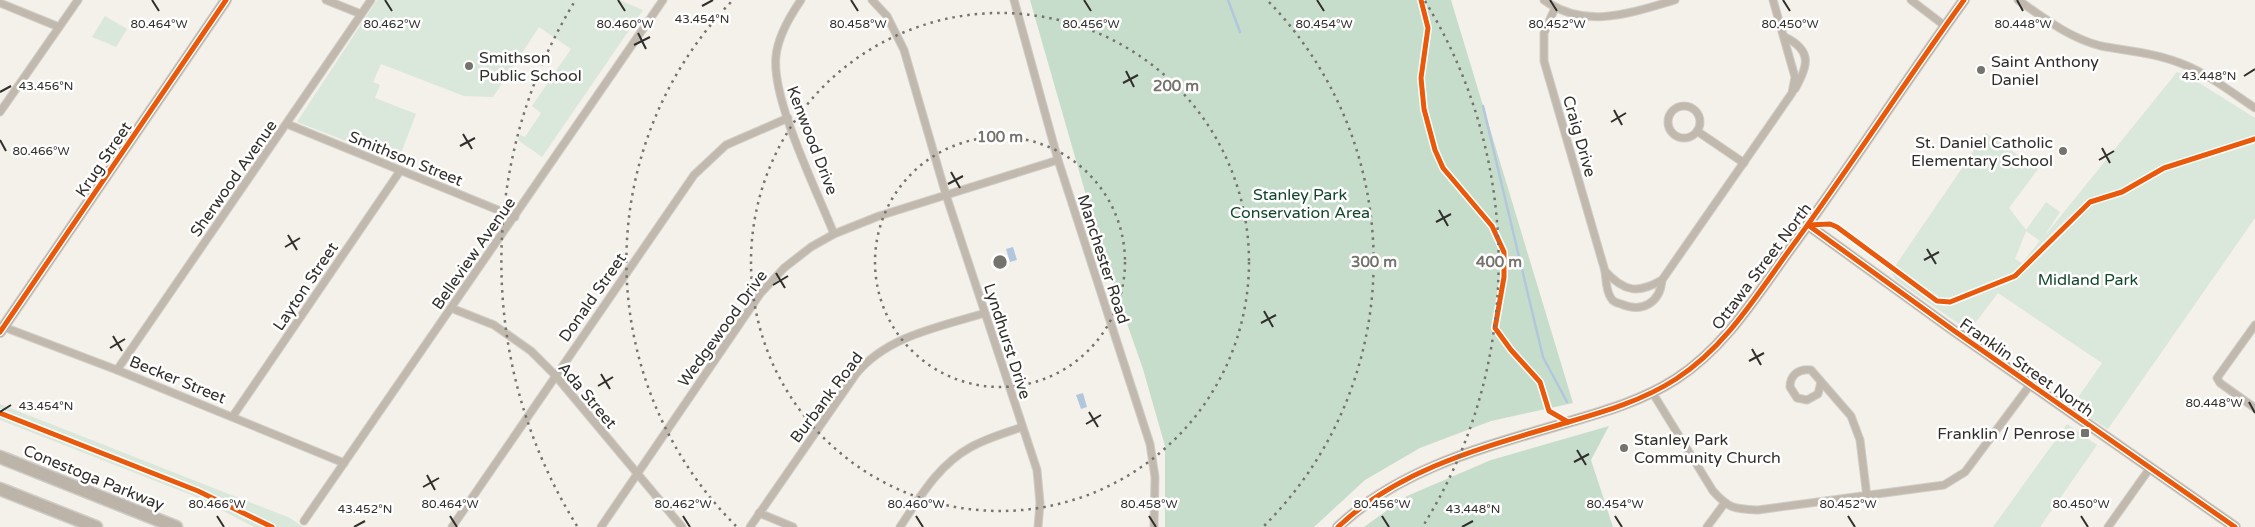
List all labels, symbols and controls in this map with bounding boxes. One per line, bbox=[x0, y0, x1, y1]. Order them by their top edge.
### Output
text: 43.454°N bbox=[675, 12, 729, 26]
text: 80.464°W bbox=[130, 17, 188, 31]
text: 80.462°W bbox=[363, 17, 421, 31]
text: 80.460°W bbox=[596, 17, 654, 31]
text: 80.458°W bbox=[829, 17, 887, 31]
text: 80.456°W bbox=[1062, 17, 1120, 31]
text: 80.454°W bbox=[1295, 17, 1353, 31]
text: 80.452°W bbox=[1528, 17, 1586, 31]
text: 80.450°W bbox=[1761, 17, 1819, 31]
text: 80.448°W bbox=[1994, 17, 2052, 31]
place label: Smithson Public School bbox=[479, 48, 582, 86]
place label: Saint Anthony Daniel bbox=[1991, 52, 2099, 90]
marker: Smithson Public School bbox=[463, 60, 475, 72]
marker: Saint Anthony Daniel bbox=[1975, 64, 1987, 76]
text: 43.448°N bbox=[2182, 69, 2236, 83]
text: 200 m bbox=[1153, 77, 1199, 95]
text: 43.456°N bbox=[19, 79, 73, 93]
street label: Kenwood Drive bbox=[782, 83, 842, 198]
street label: Craig Drive bbox=[1558, 93, 1600, 179]
street label: Sherwood Avenue bbox=[186, 116, 282, 241]
street label: Krug Street bbox=[71, 118, 136, 201]
street label: Smithson Street bbox=[346, 127, 466, 191]
text: 100 m bbox=[977, 128, 1023, 146]
place label: St. Daniel Catholic Elementary School bbox=[1911, 133, 2053, 171]
text: 80.466°W bbox=[12, 144, 70, 158]
marker: St. Daniel Catholic Elementary School bbox=[2057, 145, 2069, 157]
park label: Stanley Park Conservation Area bbox=[1230, 185, 1370, 223]
street label: Manchester Road bbox=[1073, 192, 1133, 326]
street label: Belleview Avenue bbox=[428, 194, 520, 314]
street label: Ottawa Street North bbox=[1707, 199, 1816, 334]
street label: Layton Street bbox=[269, 239, 343, 335]
street label: Donald Street bbox=[555, 249, 631, 346]
centre of rings bbox=[991, 253, 1009, 271]
text: 300 m bbox=[1351, 253, 1397, 271]
text: 400 m bbox=[1476, 253, 1522, 271]
street label: Wedgewood Drive bbox=[674, 266, 772, 391]
park label: Midland Park bbox=[2038, 270, 2139, 290]
street label: Lyndhurst Drive bbox=[979, 281, 1035, 402]
street label: Franklin Street North bbox=[1956, 314, 2097, 422]
street label: Burbank Road bbox=[786, 348, 868, 447]
street label: Becker Street bbox=[126, 352, 229, 408]
street label: Ada Street bbox=[554, 358, 621, 433]
text: 80.448°W bbox=[2185, 396, 2243, 410]
text: 43.454°N bbox=[19, 399, 73, 413]
place label: Franklin / Penrose bbox=[1937, 424, 2075, 444]
marker: Franklin / Penrose bbox=[2079, 427, 2091, 439]
place label: Stanley Park Community Church bbox=[1634, 430, 1781, 468]
street label: Conestoga Parkway bbox=[20, 441, 167, 515]
marker: Stanley Park Community Church bbox=[1618, 442, 1630, 454]
text: 80.466°W bbox=[188, 497, 246, 511]
text: 80.464°W bbox=[421, 497, 479, 511]
text: 80.462°W bbox=[654, 497, 712, 511]
text: 80.460°W bbox=[887, 497, 945, 511]
text: 80.458°W bbox=[1120, 497, 1178, 511]
text: 80.456°W bbox=[1353, 497, 1411, 511]
text: 80.454°W bbox=[1586, 497, 1644, 511]
text: 80.452°W bbox=[1819, 497, 1877, 511]
text: 80.450°W bbox=[2052, 497, 2110, 511]
text: 43.452°N bbox=[338, 502, 392, 516]
text: 43.448°N bbox=[1446, 502, 1500, 516]

